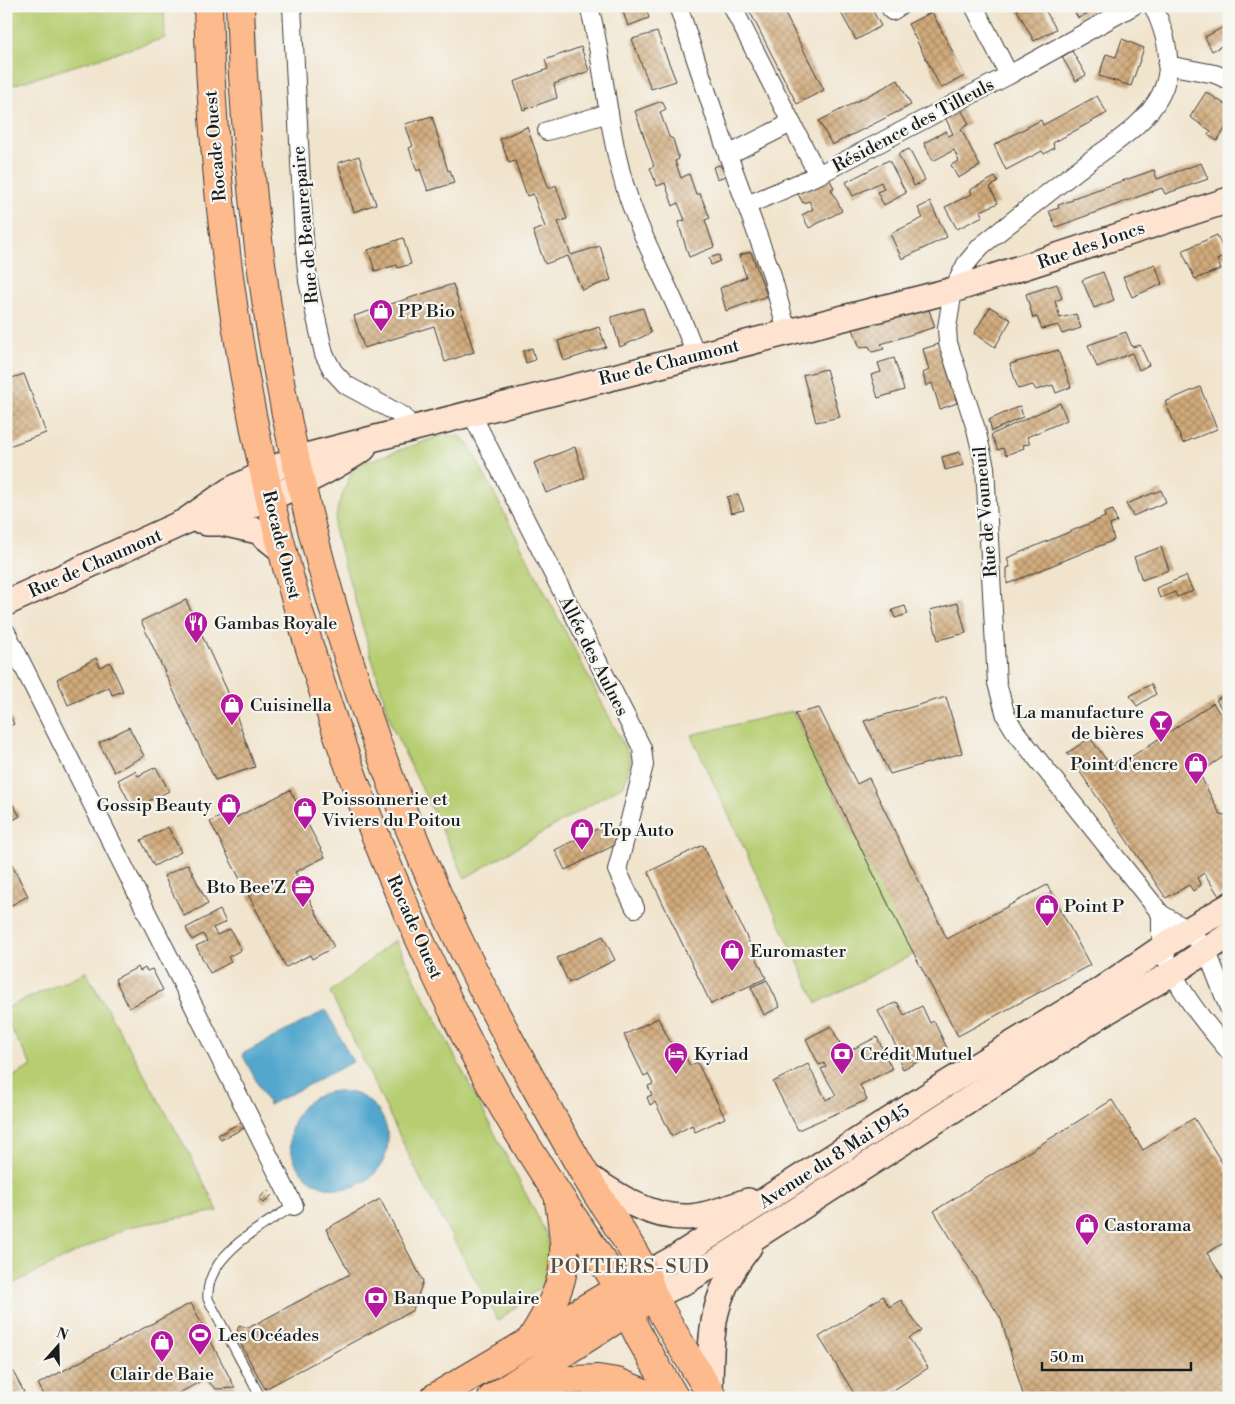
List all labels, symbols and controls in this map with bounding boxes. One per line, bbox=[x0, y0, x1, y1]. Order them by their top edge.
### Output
street label: Résidence des Tilleuls bbox=[828, 73, 998, 178]
street label: Rocade Ouest bbox=[199, 89, 232, 202]
street label: Rue de Beaurepaire bbox=[287, 145, 324, 305]
street label: Rue des Joncs bbox=[1034, 216, 1148, 275]
shop icon: PP Bio bbox=[368, 298, 394, 332]
place label: PP Bio bbox=[398, 300, 455, 323]
street label: Rue de Chaumont bbox=[596, 334, 742, 391]
street label: Rue de Vouneuil bbox=[968, 445, 1003, 578]
street label: Rocade Ouest bbox=[257, 488, 306, 603]
street label: Rue de Chaumont bbox=[25, 523, 166, 603]
street label: Allée des Aulnes bbox=[553, 592, 634, 720]
restaurant icon: Gambas Royale bbox=[183, 610, 209, 644]
place label: Gambas Royale bbox=[214, 612, 337, 635]
shop icon: Cuisinella bbox=[219, 692, 245, 726]
place label: Cuisinella bbox=[250, 694, 333, 717]
place label: La manufacture de bières bbox=[1015, 701, 1144, 745]
bar icon: La manufacture de bières bbox=[1148, 709, 1174, 743]
shop icon: Point d'encre bbox=[1183, 751, 1209, 785]
place label: Point d'encre bbox=[1070, 753, 1178, 776]
place label: Poissonnerie et Viviers du Poitou bbox=[321, 788, 462, 832]
shop icon: Gossip Beauty bbox=[216, 792, 242, 826]
place label: Gossip Beauty bbox=[97, 794, 212, 817]
shop icon: Poissonnerie et Viviers du Poitou bbox=[292, 796, 318, 830]
shop icon: Top Auto bbox=[569, 817, 595, 851]
place label: Top Auto bbox=[600, 819, 674, 842]
street label: Rocade Ouest bbox=[381, 872, 448, 983]
office icon: Bto Bee'Z bbox=[290, 874, 316, 908]
place label: Bto Bee'Z bbox=[206, 876, 286, 899]
shop icon: Point P bbox=[1034, 893, 1060, 927]
place label: Point P bbox=[1064, 895, 1124, 918]
shop icon: Euromaster bbox=[719, 938, 745, 972]
place label: Euromaster bbox=[750, 940, 847, 963]
hotel icon: Kyriad bbox=[663, 1041, 689, 1075]
bank icon: Crédit Mutuel bbox=[829, 1041, 855, 1075]
place label: Kyriad bbox=[694, 1043, 749, 1066]
place label: Crédit Mutuel bbox=[860, 1043, 973, 1066]
street label: Avenue du 8 Mai 1945 bbox=[754, 1099, 914, 1214]
shop icon: Castorama bbox=[1074, 1212, 1100, 1246]
place label: Castorama bbox=[1104, 1214, 1192, 1237]
district label: POITIERS-SUD bbox=[550, 1255, 710, 1280]
bank icon: Banque Populaire bbox=[363, 1285, 389, 1319]
place label: Banque Populaire bbox=[393, 1287, 540, 1310]
north arrow bbox=[32, 1322, 82, 1372]
sports icon: Les Océades bbox=[187, 1322, 213, 1356]
text: N bbox=[54, 1324, 70, 1345]
place label: Les Océades bbox=[218, 1324, 319, 1347]
shop icon: Clair de Baie bbox=[149, 1329, 175, 1363]
scale bar bbox=[1042, 1339, 1191, 1371]
text: 50 m bbox=[1050, 1348, 1084, 1367]
place label: Clair de Baie bbox=[110, 1363, 214, 1386]

